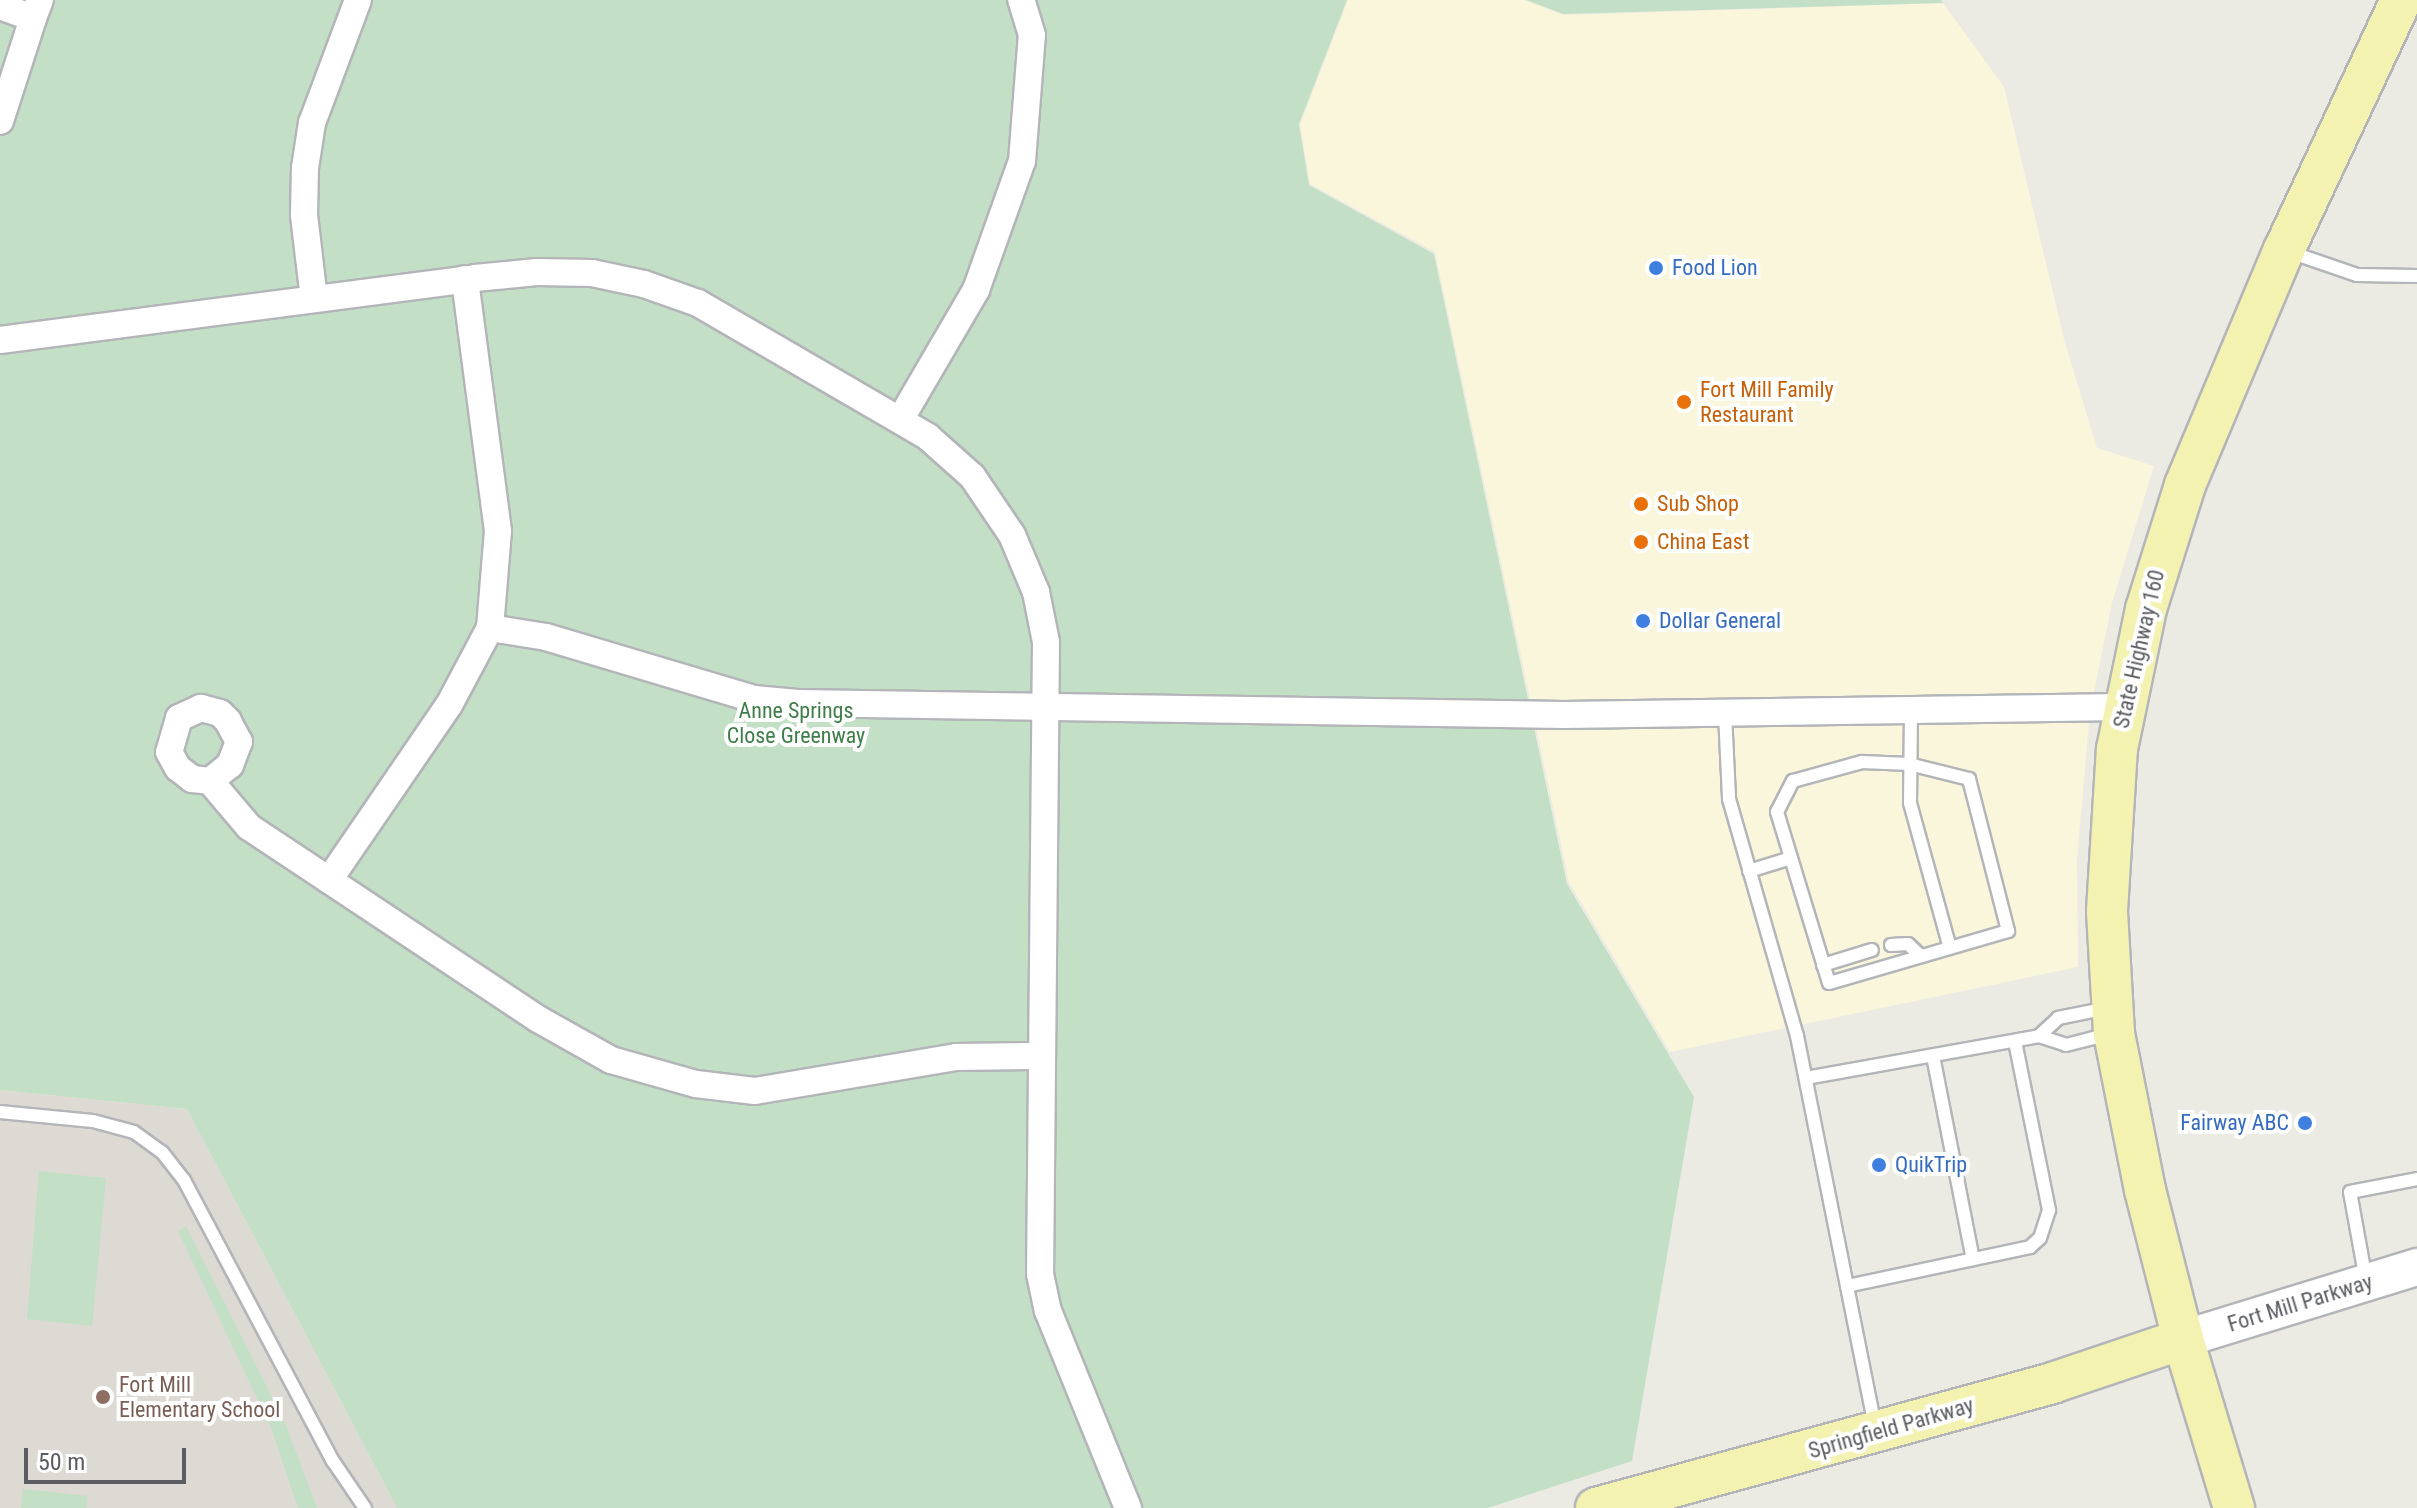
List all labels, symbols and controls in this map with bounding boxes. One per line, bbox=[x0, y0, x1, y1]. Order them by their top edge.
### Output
place label: Food Lion bbox=[1672, 255, 1758, 281]
marker: Food Lion bbox=[1647, 259, 1665, 277]
place label: Fort Mill Family Restaurant bbox=[1700, 376, 1834, 428]
marker: Fort Mill Family Restaurant bbox=[1675, 393, 1693, 411]
place label: Sub Shop bbox=[1657, 491, 1739, 517]
marker: Sub Shop bbox=[1632, 495, 1650, 513]
place label: China East bbox=[1657, 529, 1749, 555]
marker: China East bbox=[1632, 533, 1650, 551]
street label: State Highway 160 bbox=[2108, 567, 2170, 731]
place label: Dollar General bbox=[1659, 608, 1781, 634]
marker: Dollar General bbox=[1634, 612, 1652, 630]
park label: Anne Springs Close Greenway bbox=[727, 697, 865, 748]
place label: Fairway ABC bbox=[2180, 1110, 2289, 1136]
marker: Fairway ABC bbox=[2296, 1114, 2314, 1132]
place label: QuikTrip bbox=[1895, 1152, 1967, 1178]
marker: QuikTrip bbox=[1870, 1156, 1888, 1174]
street label: Fort Mill Parkway bbox=[2224, 1268, 2376, 1338]
place label: Fort Mill Elementary School bbox=[119, 1371, 280, 1422]
marker: Fort Mill Elementary School bbox=[94, 1388, 112, 1406]
street label: Springfield Parkway bbox=[1805, 1392, 1977, 1464]
scale bar bbox=[28, 1432, 190, 1482]
text: 50 m bbox=[38, 1448, 85, 1476]

